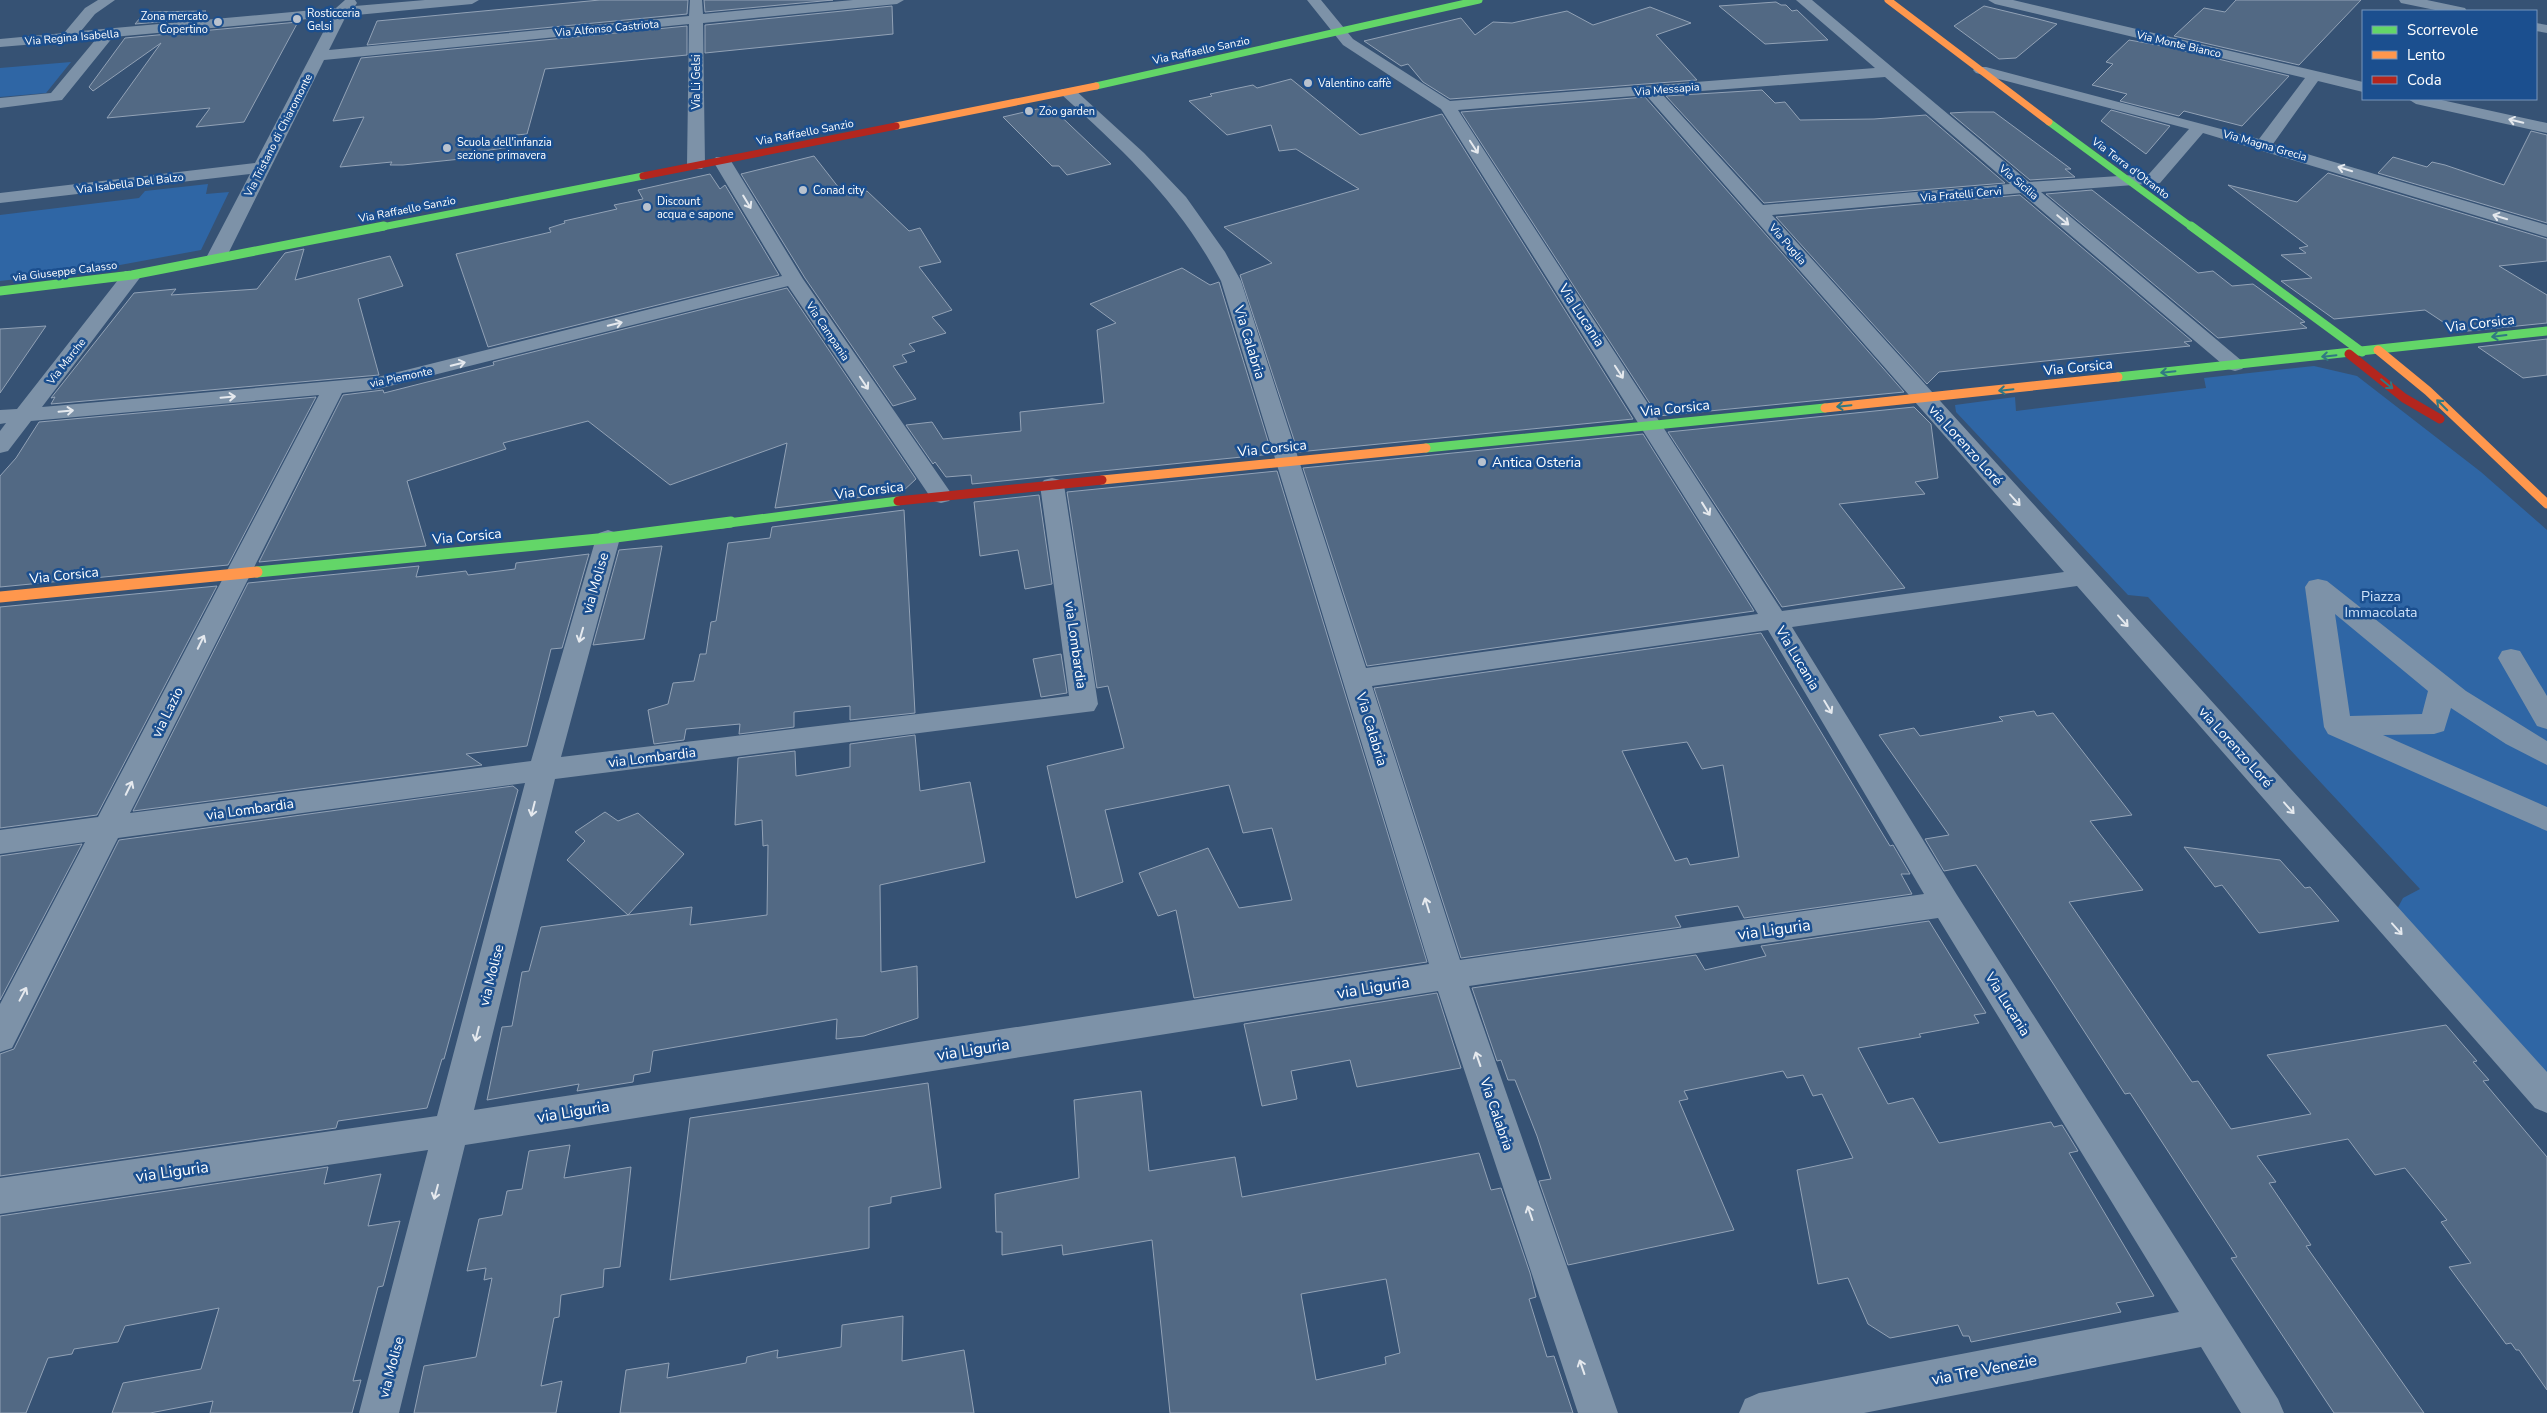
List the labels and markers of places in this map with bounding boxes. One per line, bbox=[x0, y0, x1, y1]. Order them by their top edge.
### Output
place label: Rosticceria Gelsi bbox=[307, 6, 360, 34]
place label: Zona mercato Copertino bbox=[141, 9, 208, 37]
marker: Rosticceria Gelsi bbox=[291, 13, 303, 25]
marker: Zona mercato Copertino bbox=[212, 16, 224, 28]
place label: Valentino caffè bbox=[1317, 76, 1392, 91]
marker: Valentino caffè bbox=[1302, 77, 1314, 89]
place label: Zoo garden bbox=[1039, 104, 1095, 119]
marker: Zoo garden bbox=[1023, 105, 1035, 117]
place label: Scuola dell'infanzia sezione primavera bbox=[457, 135, 552, 163]
marker: Scuola dell'infanzia sezione primavera bbox=[441, 142, 453, 154]
place label: Conad city bbox=[813, 183, 865, 198]
marker: Conad city bbox=[797, 184, 809, 196]
place label: Discount acqua e sapone bbox=[657, 194, 734, 222]
marker: Discount acqua e sapone bbox=[641, 201, 653, 213]
place label: Antica Osteria bbox=[1492, 453, 1581, 472]
marker: Antica Osteria bbox=[1476, 456, 1488, 468]

